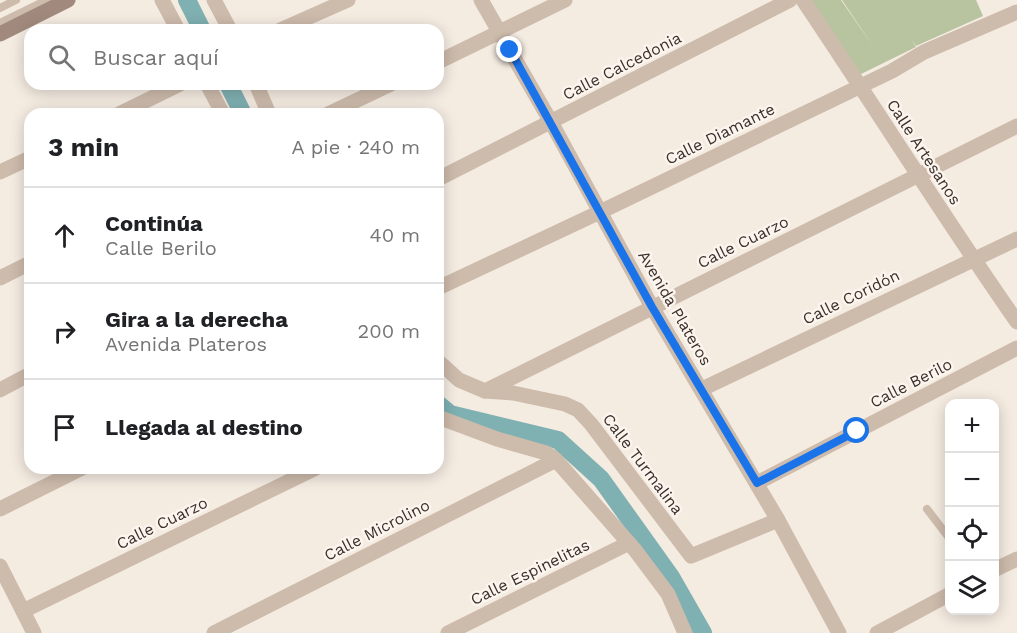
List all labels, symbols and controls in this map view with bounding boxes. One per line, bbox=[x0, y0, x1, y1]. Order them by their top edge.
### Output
search box bbox=[24, 24, 444, 90]
street label: Calle Calcedonia bbox=[560, 28, 684, 104]
route end bbox=[496, 36, 522, 62]
icon: search bbox=[45, 41, 78, 74]
text: Buscar aquí bbox=[93, 45, 219, 70]
street label: Calle Artesanos bbox=[883, 96, 965, 208]
street label: Calle Diamante bbox=[662, 99, 778, 169]
text: 3 min bbox=[48, 132, 119, 162]
text: A pie · 240 m bbox=[292, 135, 420, 159]
text: Continúa bbox=[105, 211, 203, 236]
street label: Calle Cuarzo bbox=[694, 212, 792, 272]
icon: ahead bbox=[48, 219, 81, 252]
text: 40 m bbox=[369, 223, 420, 247]
text: Calle Berilo bbox=[105, 236, 217, 260]
street label: Avenida Plateros bbox=[634, 247, 716, 369]
street label: Calle Coridón bbox=[799, 265, 903, 329]
text: Gira a la derecha bbox=[105, 307, 288, 332]
icon: right bbox=[48, 315, 81, 348]
text: 200 m bbox=[358, 319, 420, 343]
text: Avenida Plateros bbox=[105, 332, 267, 356]
street label: Calle Berilo bbox=[867, 354, 955, 412]
map controls bbox=[945, 399, 999, 615]
button: + bbox=[945, 399, 999, 453]
street label: Calle Turmalina bbox=[599, 410, 687, 518]
icon: arrive bbox=[48, 411, 81, 444]
text: Llegada al destino bbox=[105, 415, 303, 440]
route start bbox=[843, 417, 869, 443]
button: − bbox=[945, 453, 999, 507]
street label: Calle Cuarzo bbox=[113, 493, 211, 553]
street label: Calle Microlino bbox=[321, 495, 433, 565]
button: locate bbox=[945, 507, 999, 561]
street label: Calle Espinelitas bbox=[467, 535, 593, 609]
button: layers bbox=[945, 561, 999, 615]

